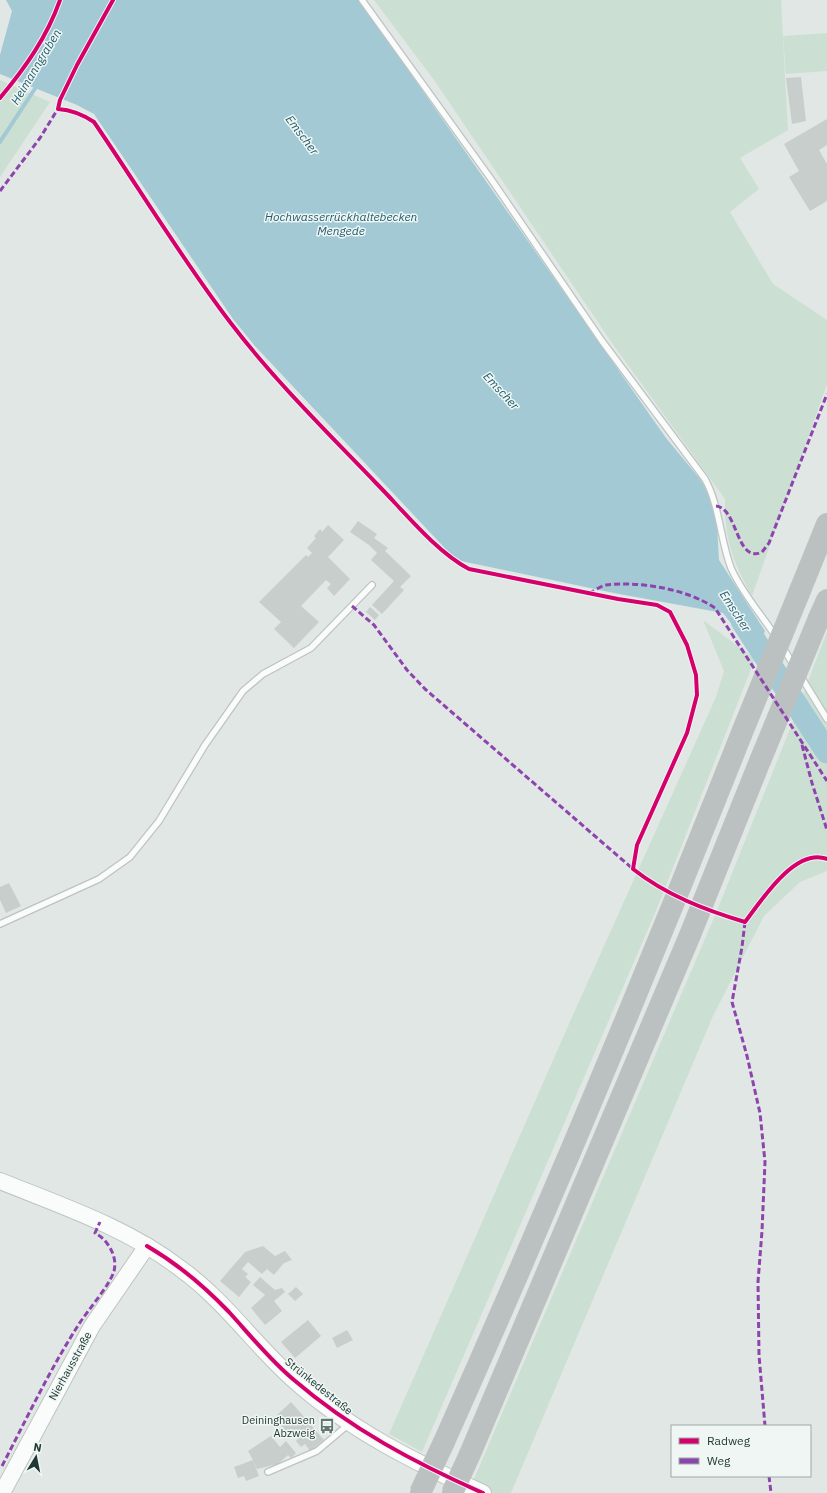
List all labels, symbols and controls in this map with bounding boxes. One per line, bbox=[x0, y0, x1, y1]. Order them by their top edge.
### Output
water label: Heimanngraben bbox=[7, 26, 64, 107]
water label: Emscher bbox=[283, 112, 323, 158]
water label: Hochwasserrückhaltebecken Mengede bbox=[265, 209, 418, 238]
water label: Emscher bbox=[480, 369, 523, 413]
water label: Emscher bbox=[717, 587, 755, 635]
street label: Nierhausstraße bbox=[45, 1329, 95, 1403]
street label: Strünkedestraße bbox=[282, 1354, 356, 1418]
place label: Deininghausen Abzweig bbox=[242, 1413, 315, 1440]
bus stop icon: Deininghausen Abzweig bbox=[318, 1417, 336, 1435]
legend bbox=[671, 1425, 811, 1477]
text: Radweg bbox=[707, 1433, 751, 1448]
north arrow bbox=[16, 1437, 56, 1477]
text: N bbox=[33, 1440, 43, 1455]
text: Weg bbox=[707, 1453, 731, 1468]

